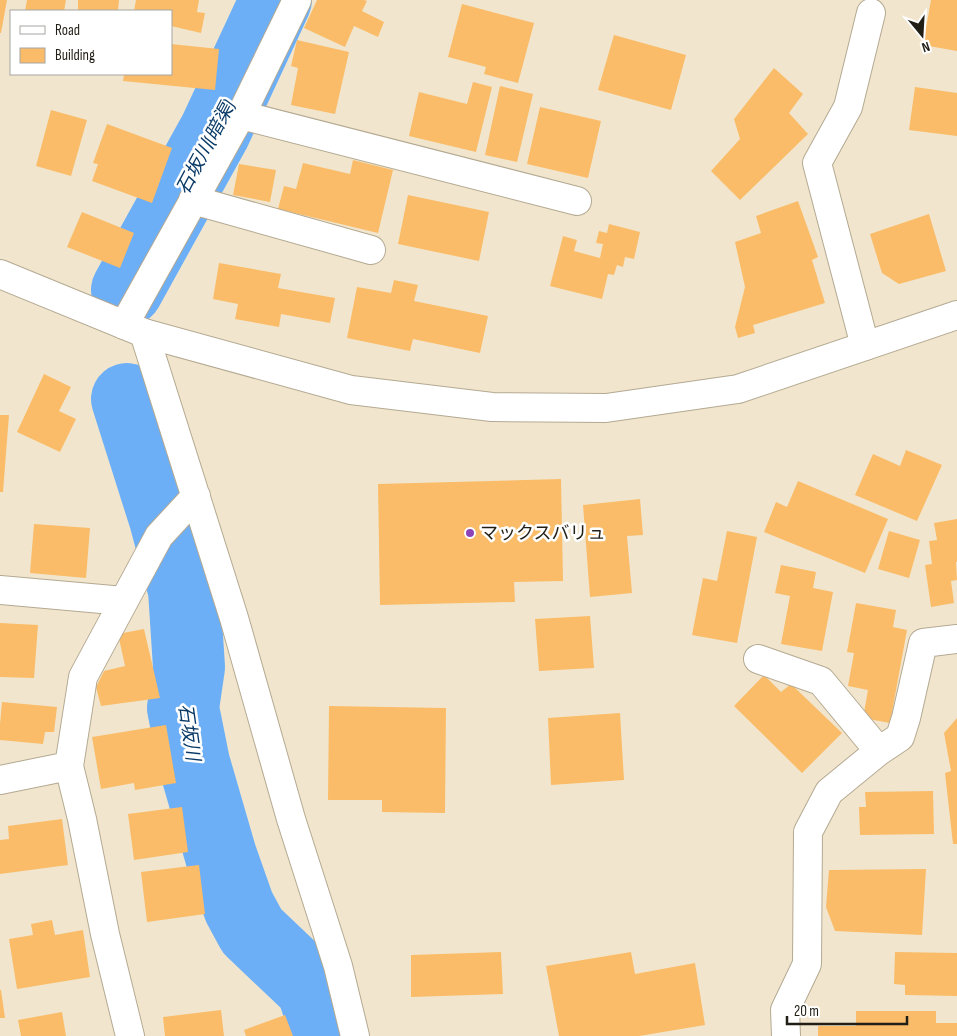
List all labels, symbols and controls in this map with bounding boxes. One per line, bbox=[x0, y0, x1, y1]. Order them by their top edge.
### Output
legend bbox=[10, 10, 172, 75]
north arrow bbox=[897, 10, 947, 60]
text: Road bbox=[55, 21, 80, 40]
text: N bbox=[920, 38, 932, 56]
text: Building bbox=[55, 46, 95, 65]
water label: 石坂川(暗渠) bbox=[172, 96, 241, 199]
place label: マックスバリュ bbox=[480, 523, 605, 544]
marker: マックスバリュ bbox=[464, 527, 476, 539]
water label: 石坂川 bbox=[173, 702, 204, 764]
scale bar bbox=[787, 994, 907, 1026]
text: 20 m bbox=[794, 1002, 819, 1021]

